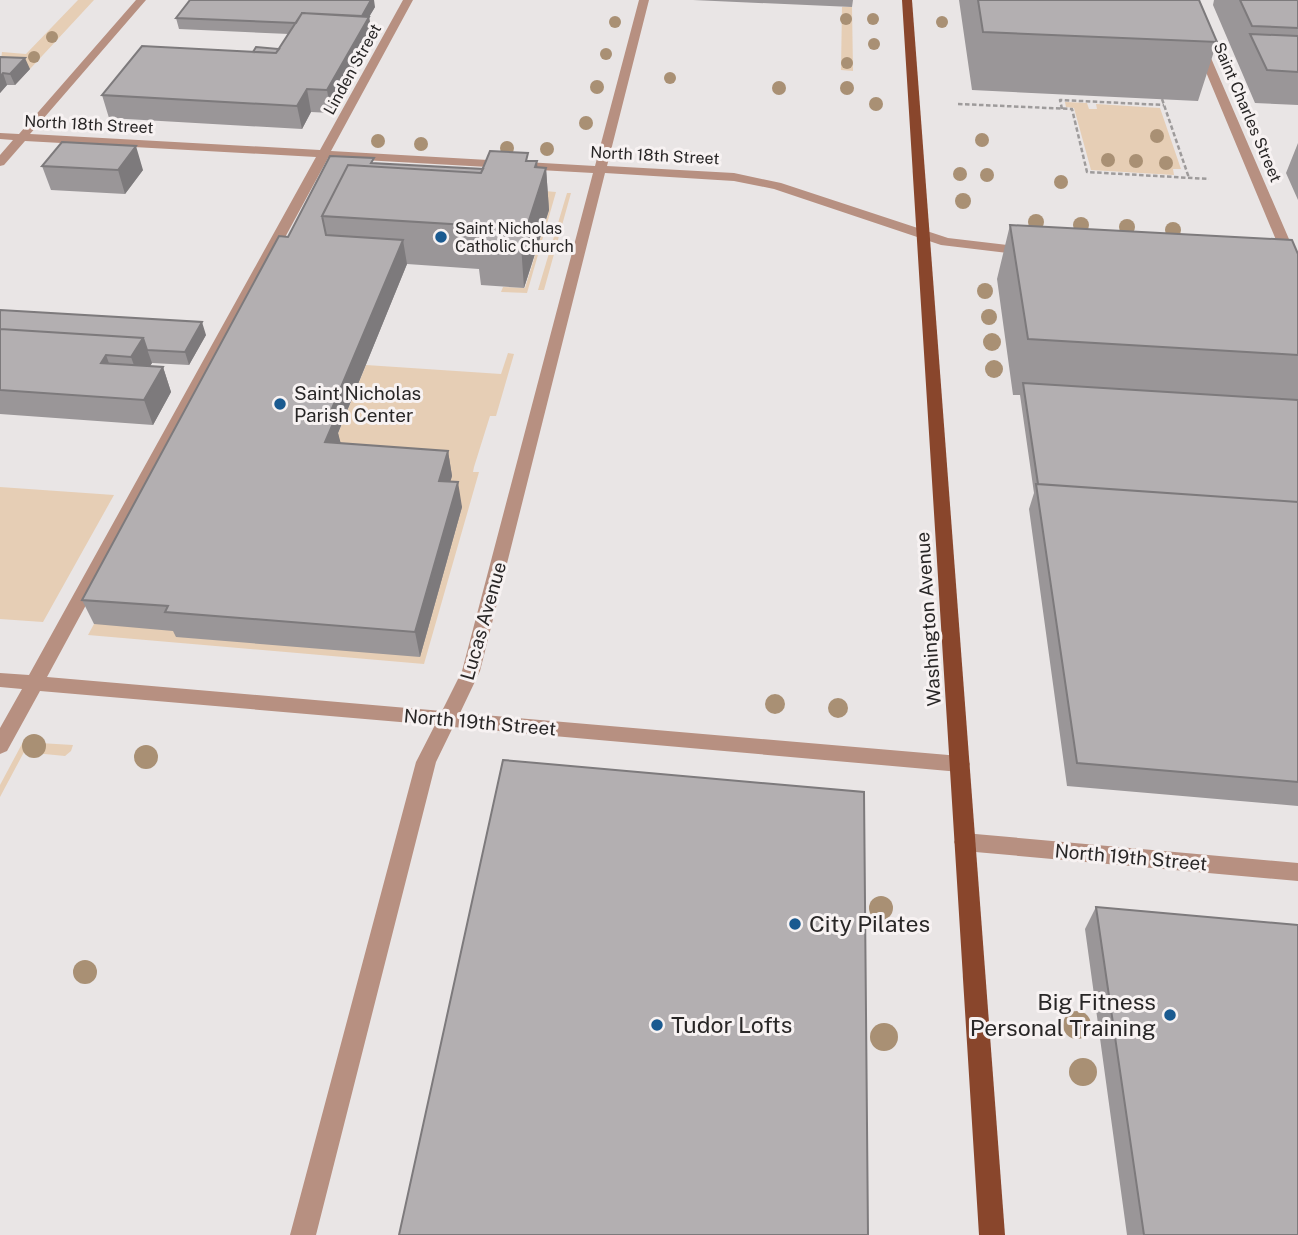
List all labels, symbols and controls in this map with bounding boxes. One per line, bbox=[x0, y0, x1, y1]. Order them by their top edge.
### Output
street label: Linden Street bbox=[320, 20, 385, 118]
street label: Saint Charles Street bbox=[1209, 39, 1286, 185]
street label: North 18th Street bbox=[24, 112, 154, 137]
street label: North 18th Street bbox=[590, 143, 720, 168]
place label: Saint Nicholas Catholic Church bbox=[455, 219, 574, 256]
marker: Saint Nicholas Catholic Church bbox=[433, 229, 449, 245]
place label: Saint Nicholas Parish Center bbox=[294, 382, 421, 426]
marker: Saint Nicholas Parish Center bbox=[272, 396, 288, 412]
street label: Washington Avenue bbox=[911, 531, 945, 707]
street label: Lucas Avenue bbox=[456, 559, 510, 683]
street label: North 19th Street bbox=[403, 704, 557, 740]
street label: North 19th Street bbox=[1054, 839, 1208, 875]
place label: City Pilates bbox=[809, 910, 930, 937]
marker: City Pilates bbox=[787, 916, 803, 932]
place label: Big Fitness Personal Training bbox=[970, 988, 1156, 1041]
marker: Big Fitness Personal Training bbox=[1162, 1007, 1178, 1023]
place label: Tudor Lofts bbox=[671, 1011, 792, 1038]
marker: Tudor Lofts bbox=[649, 1017, 665, 1033]

